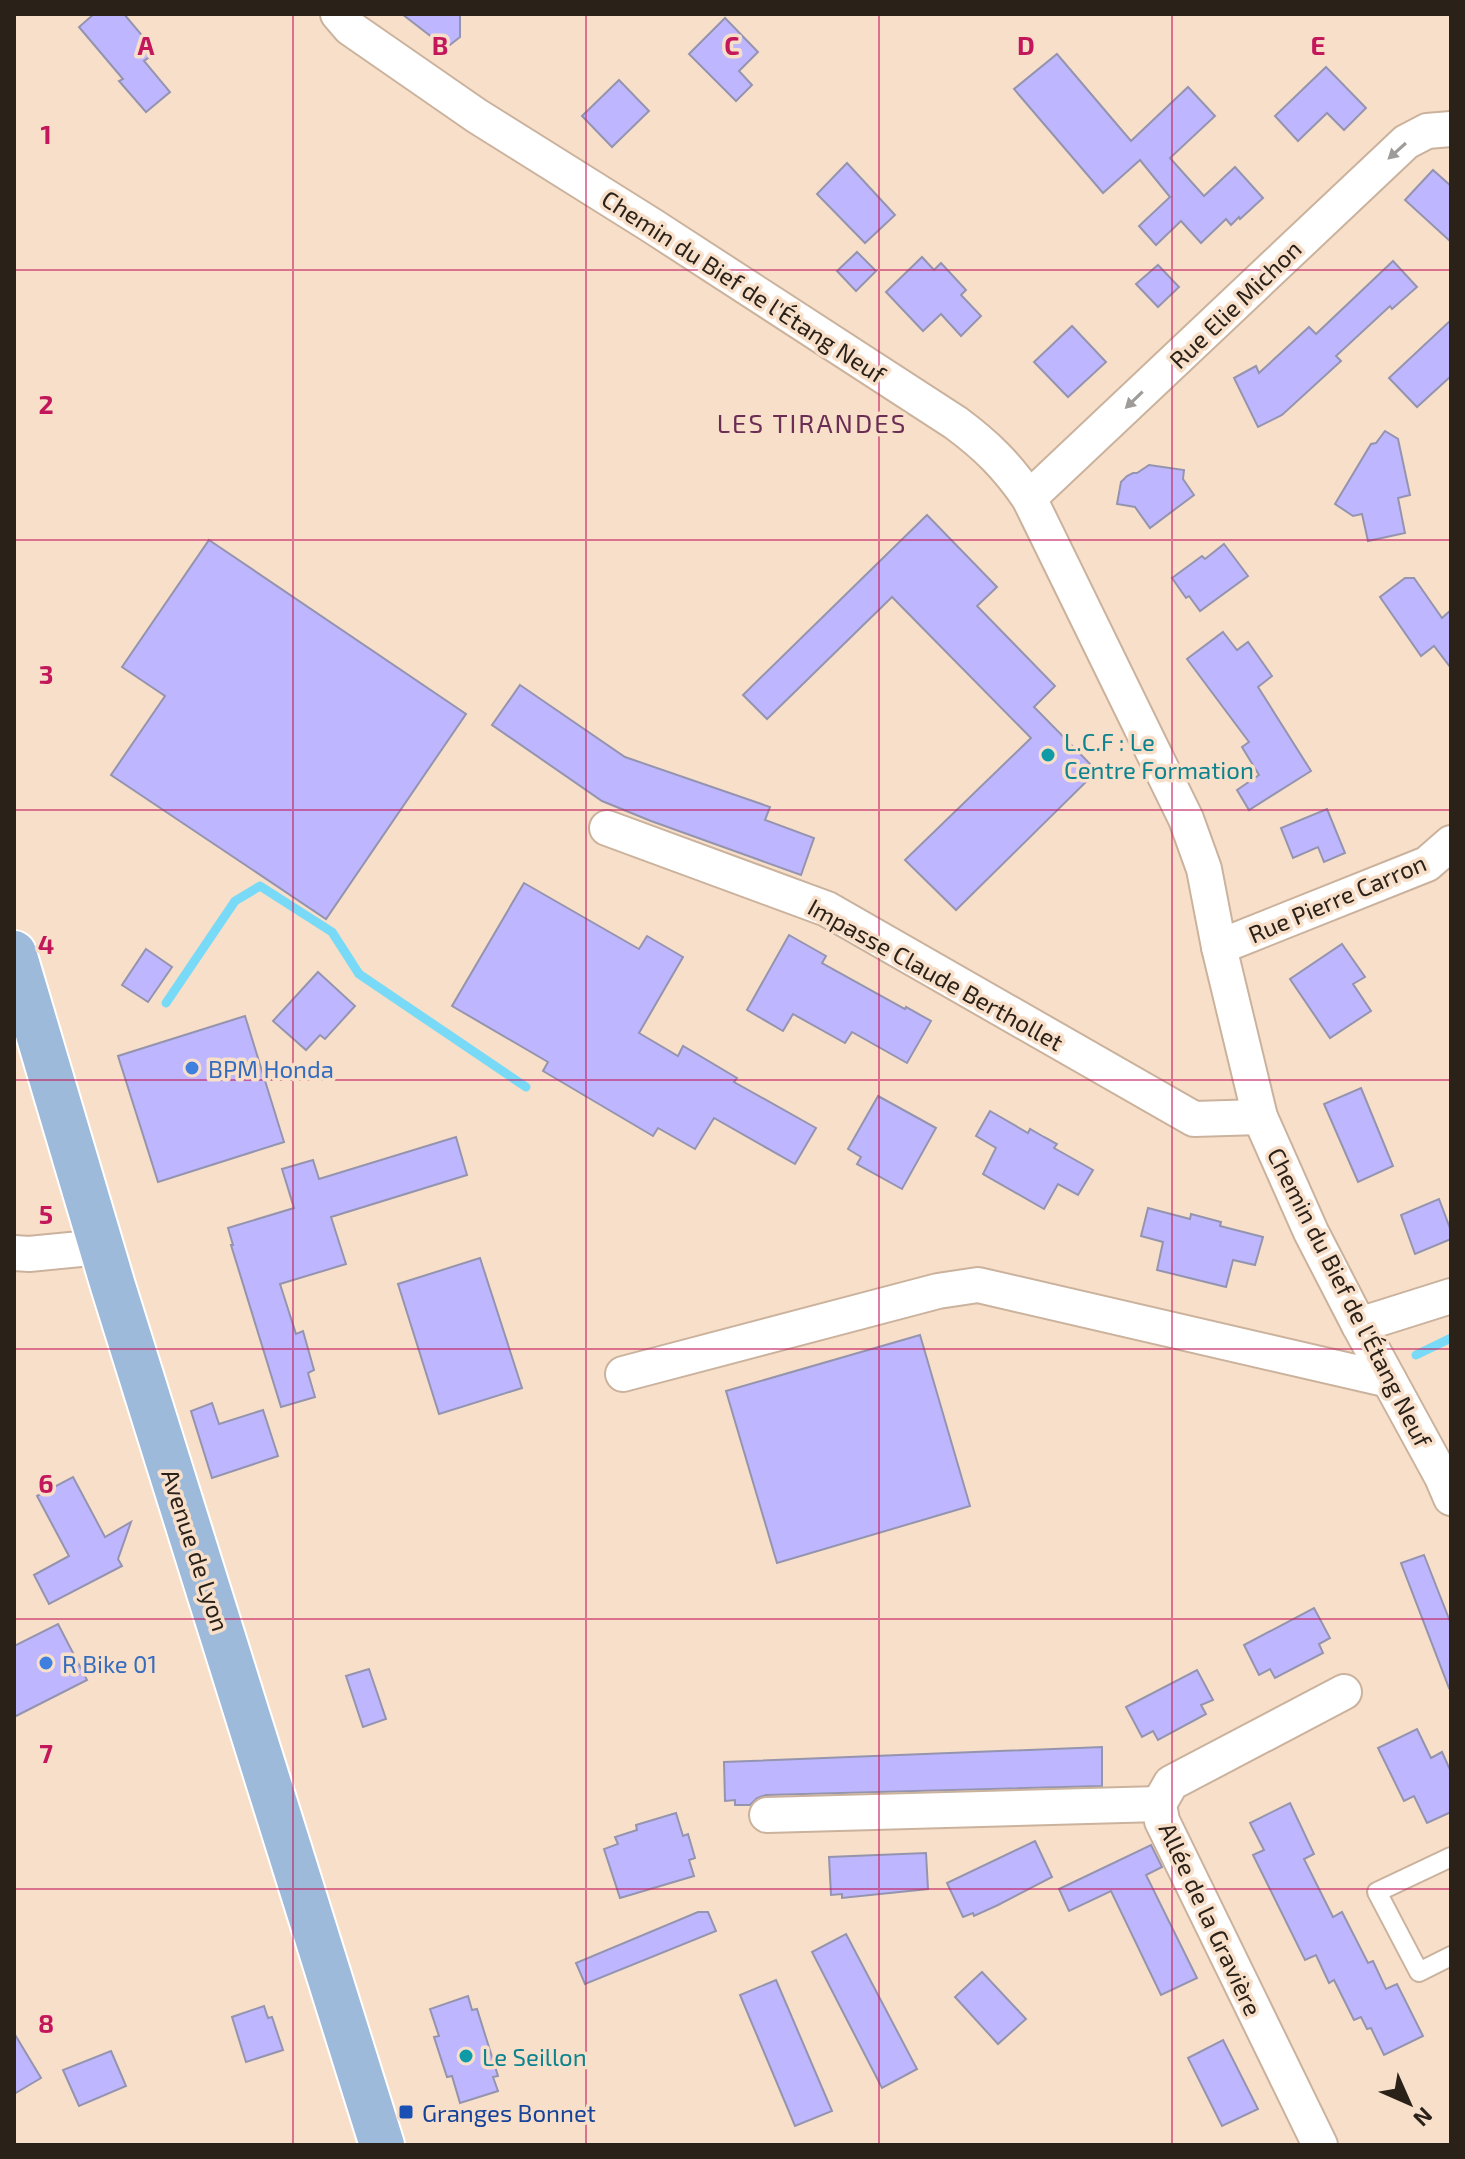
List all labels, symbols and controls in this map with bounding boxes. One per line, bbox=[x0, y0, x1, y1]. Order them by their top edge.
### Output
text: A bbox=[138, 29, 155, 60]
text: B bbox=[432, 29, 448, 60]
text: C bbox=[724, 29, 740, 60]
text: D bbox=[1017, 29, 1035, 60]
text: E bbox=[1310, 29, 1326, 60]
text: 1 bbox=[40, 118, 52, 149]
one-way arrow bbox=[1388, 141, 1407, 159]
street label: Chemin du Bief de l'Étang Neuf bbox=[597, 183, 892, 389]
street label: Rue Elie Michon bbox=[1163, 234, 1307, 374]
text: 2 bbox=[38, 388, 54, 419]
one-way arrow bbox=[1125, 390, 1144, 408]
district label: LES TIRANDES bbox=[717, 407, 907, 438]
text: 3 bbox=[39, 658, 53, 689]
place label: L.C.F : Le Centre Formation bbox=[1064, 727, 1254, 784]
marker: L.C.F : Le Centre Formation bbox=[1039, 746, 1057, 764]
street label: Rue Pierre Carron bbox=[1244, 847, 1430, 949]
street label: Impasse Claude Berthollet bbox=[803, 892, 1069, 1056]
text: 4 bbox=[38, 928, 54, 959]
place label: BPM Honda bbox=[208, 1054, 334, 1083]
marker: BPM Honda bbox=[183, 1059, 201, 1077]
street label: Chemin du Bief de l'Étang Neuf bbox=[1262, 1143, 1439, 1452]
text: 5 bbox=[39, 1198, 53, 1229]
street label: Avenue de Lyon bbox=[156, 1465, 236, 1635]
text: 6 bbox=[38, 1467, 54, 1498]
place label: R Bike 01 bbox=[62, 1649, 157, 1678]
marker: R Bike 01 bbox=[37, 1654, 55, 1672]
text: 7 bbox=[39, 1737, 53, 1768]
street label: Allée de la Gravière bbox=[1154, 1818, 1268, 2020]
text: 8 bbox=[38, 2007, 54, 2038]
place label: Le Seillon bbox=[482, 2042, 587, 2071]
marker: Le Seillon bbox=[457, 2047, 475, 2065]
north arrow bbox=[1369, 2063, 1449, 2143]
place label: Granges Bonnet bbox=[422, 2098, 596, 2127]
marker: Granges Bonnet bbox=[397, 2103, 415, 2121]
text: N bbox=[1409, 2103, 1439, 2133]

